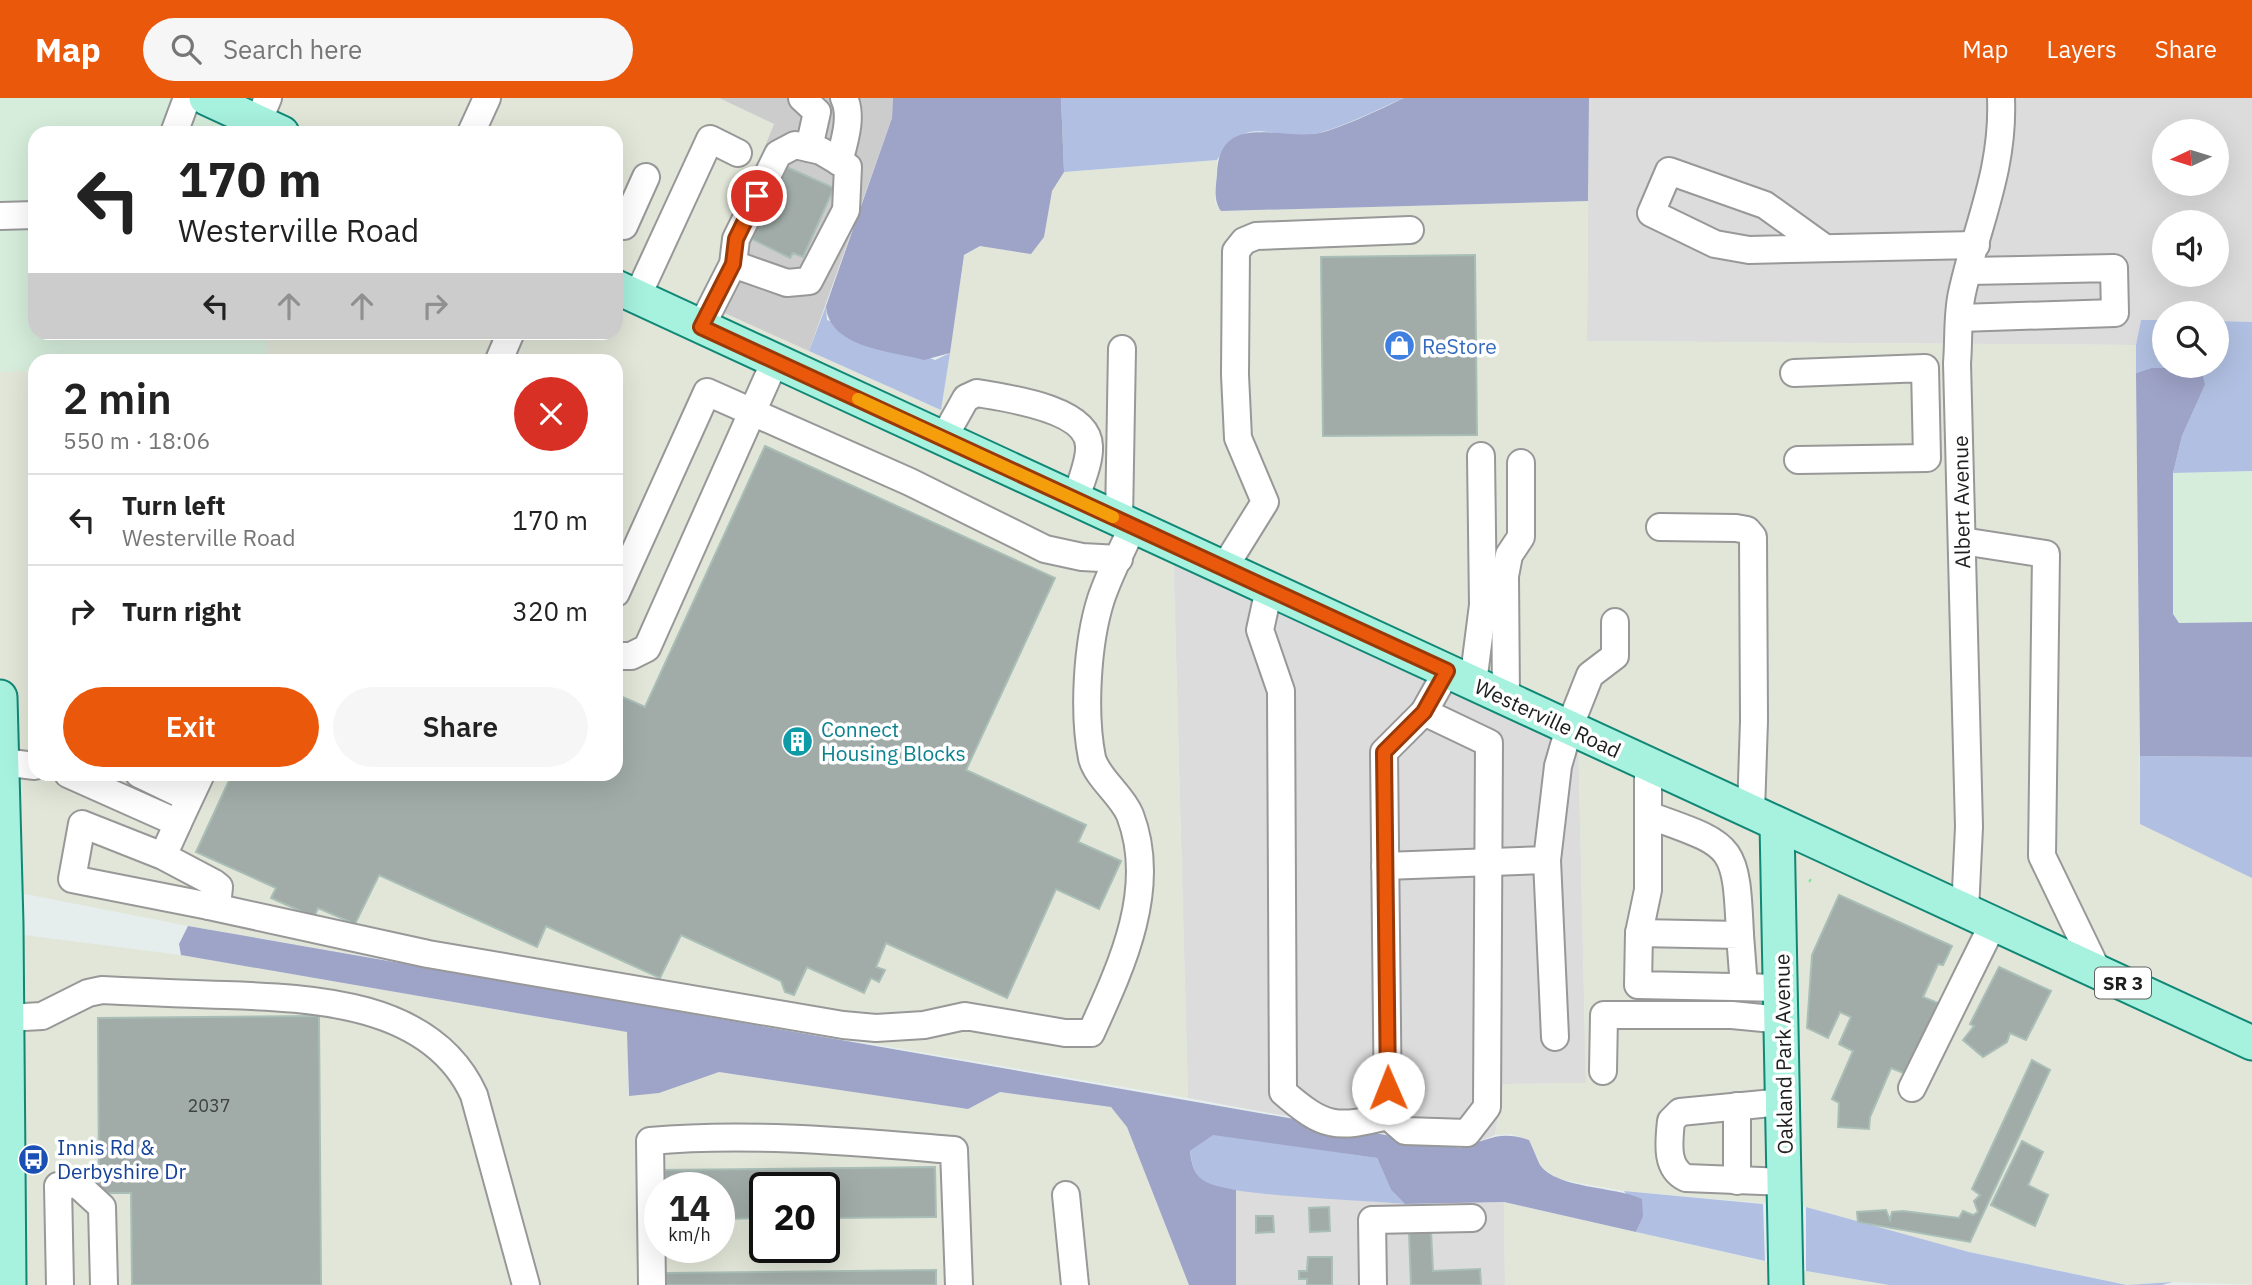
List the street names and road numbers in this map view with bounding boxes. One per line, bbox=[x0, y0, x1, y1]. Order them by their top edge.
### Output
street label: Albert Avenue bbox=[1946, 435, 1976, 569]
street label: Westerville Road bbox=[1470, 672, 1626, 764]
street label: Oakland Park Avenue bbox=[1767, 953, 1799, 1155]
road number: SR 3 bbox=[2095, 968, 2151, 998]

